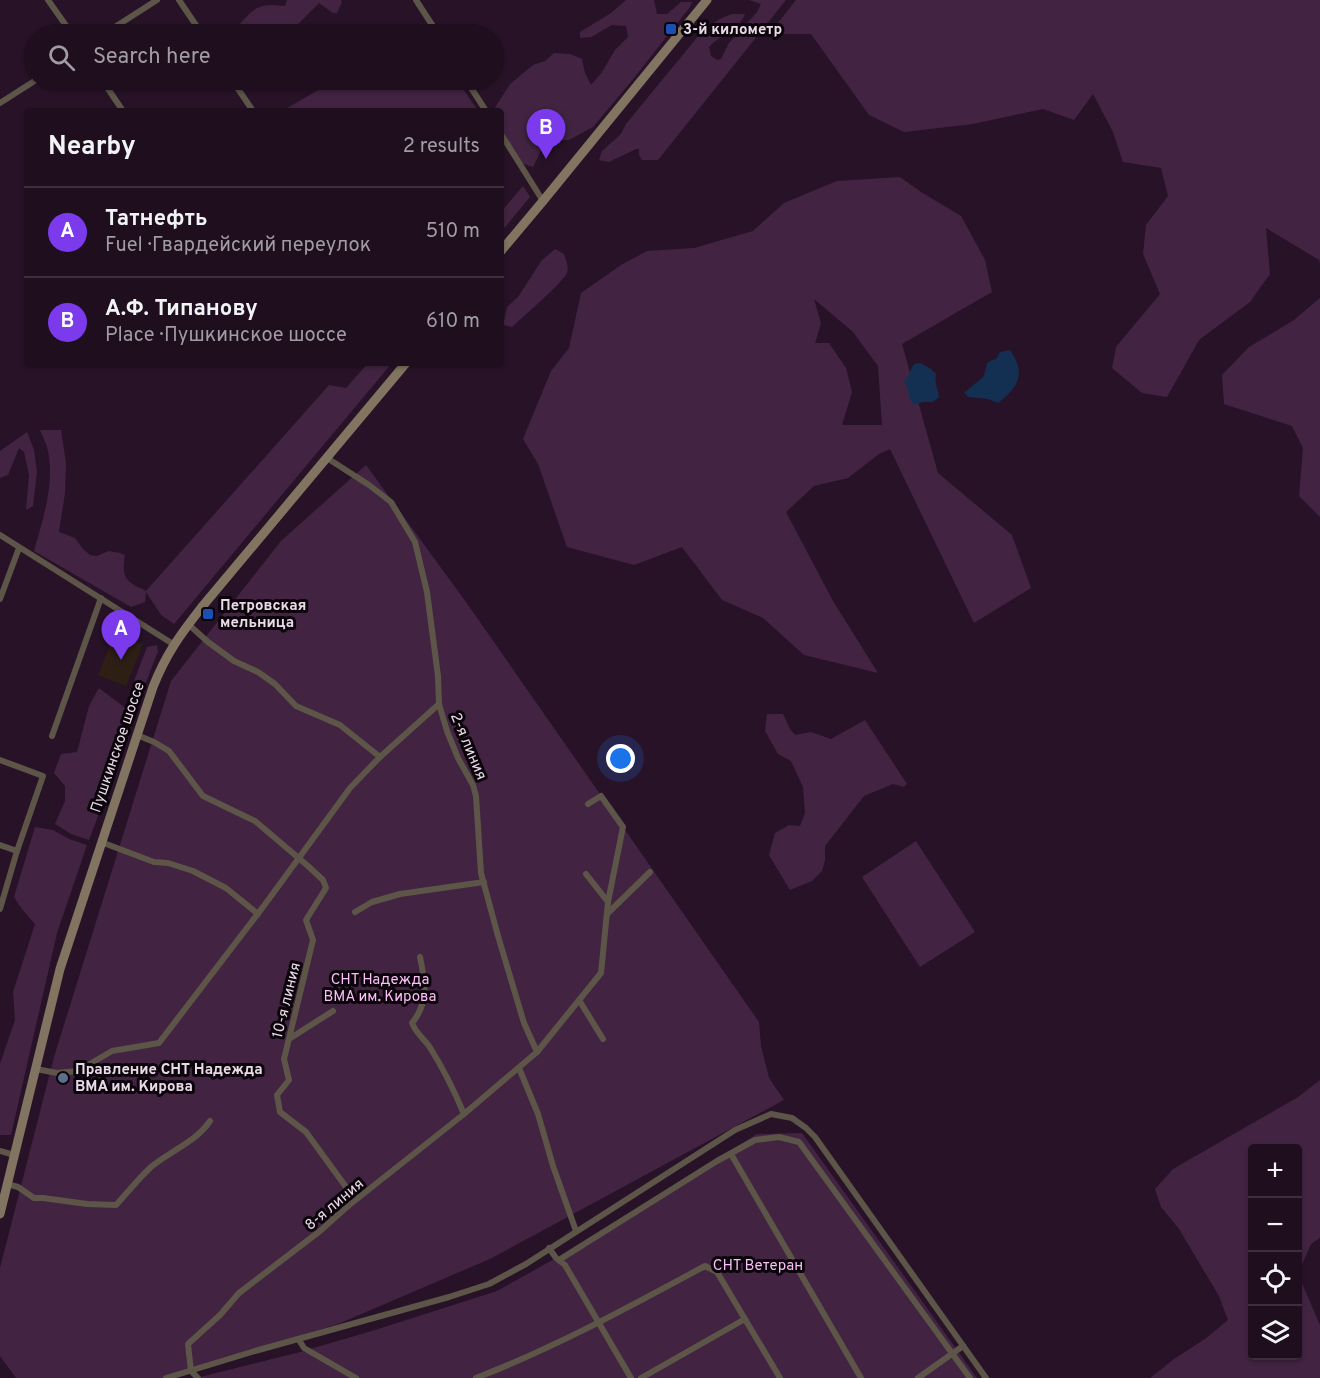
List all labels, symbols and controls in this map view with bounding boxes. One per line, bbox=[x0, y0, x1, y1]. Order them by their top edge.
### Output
place label: 3-й километр bbox=[683, 21, 782, 40]
marker: 3-й километр bbox=[664, 22, 678, 36]
search box bbox=[24, 24, 504, 90]
icon: search bbox=[45, 41, 78, 74]
text: Search here bbox=[93, 44, 211, 71]
pin: B bbox=[526, 110, 566, 159]
text: Nearby bbox=[48, 131, 136, 164]
text: 2 results bbox=[403, 134, 480, 160]
text: Татнефть bbox=[105, 206, 208, 233]
text: A bbox=[60, 219, 75, 245]
text: 510 m bbox=[426, 219, 480, 245]
text: Fuel · Гвардейский переулок bbox=[105, 233, 371, 259]
text: А.Ф. Типанову bbox=[105, 296, 258, 323]
text: B bbox=[61, 309, 74, 335]
text: 610 m bbox=[426, 309, 480, 335]
text: Place · Пушкинское шоссе bbox=[105, 323, 347, 349]
place label: Петровская мельница bbox=[220, 597, 306, 633]
marker: Петровская мельница bbox=[201, 607, 215, 621]
pin: A bbox=[102, 610, 140, 660]
street label: Пушкинское шоссе bbox=[87, 680, 150, 815]
street label: 2-я линия bbox=[445, 710, 490, 783]
your location bbox=[606, 744, 635, 773]
street label: 10-я линия bbox=[269, 961, 306, 1040]
park label: СНТ Надежда ВМА им. Кирова bbox=[324, 971, 436, 1007]
place label: Правление СНТ Надежда ВМА им. Кирова bbox=[75, 1061, 263, 1097]
marker: Правление СНТ Надежда ВМА им. Кирова bbox=[56, 1071, 70, 1085]
map controls bbox=[1248, 1144, 1302, 1360]
button: + bbox=[1248, 1144, 1302, 1198]
street label: 8-я линия bbox=[302, 1175, 368, 1235]
button: − bbox=[1248, 1198, 1302, 1252]
button: locate bbox=[1248, 1252, 1302, 1306]
park label: СНТ Ветеран bbox=[713, 1257, 803, 1276]
button: layers bbox=[1248, 1306, 1302, 1360]

